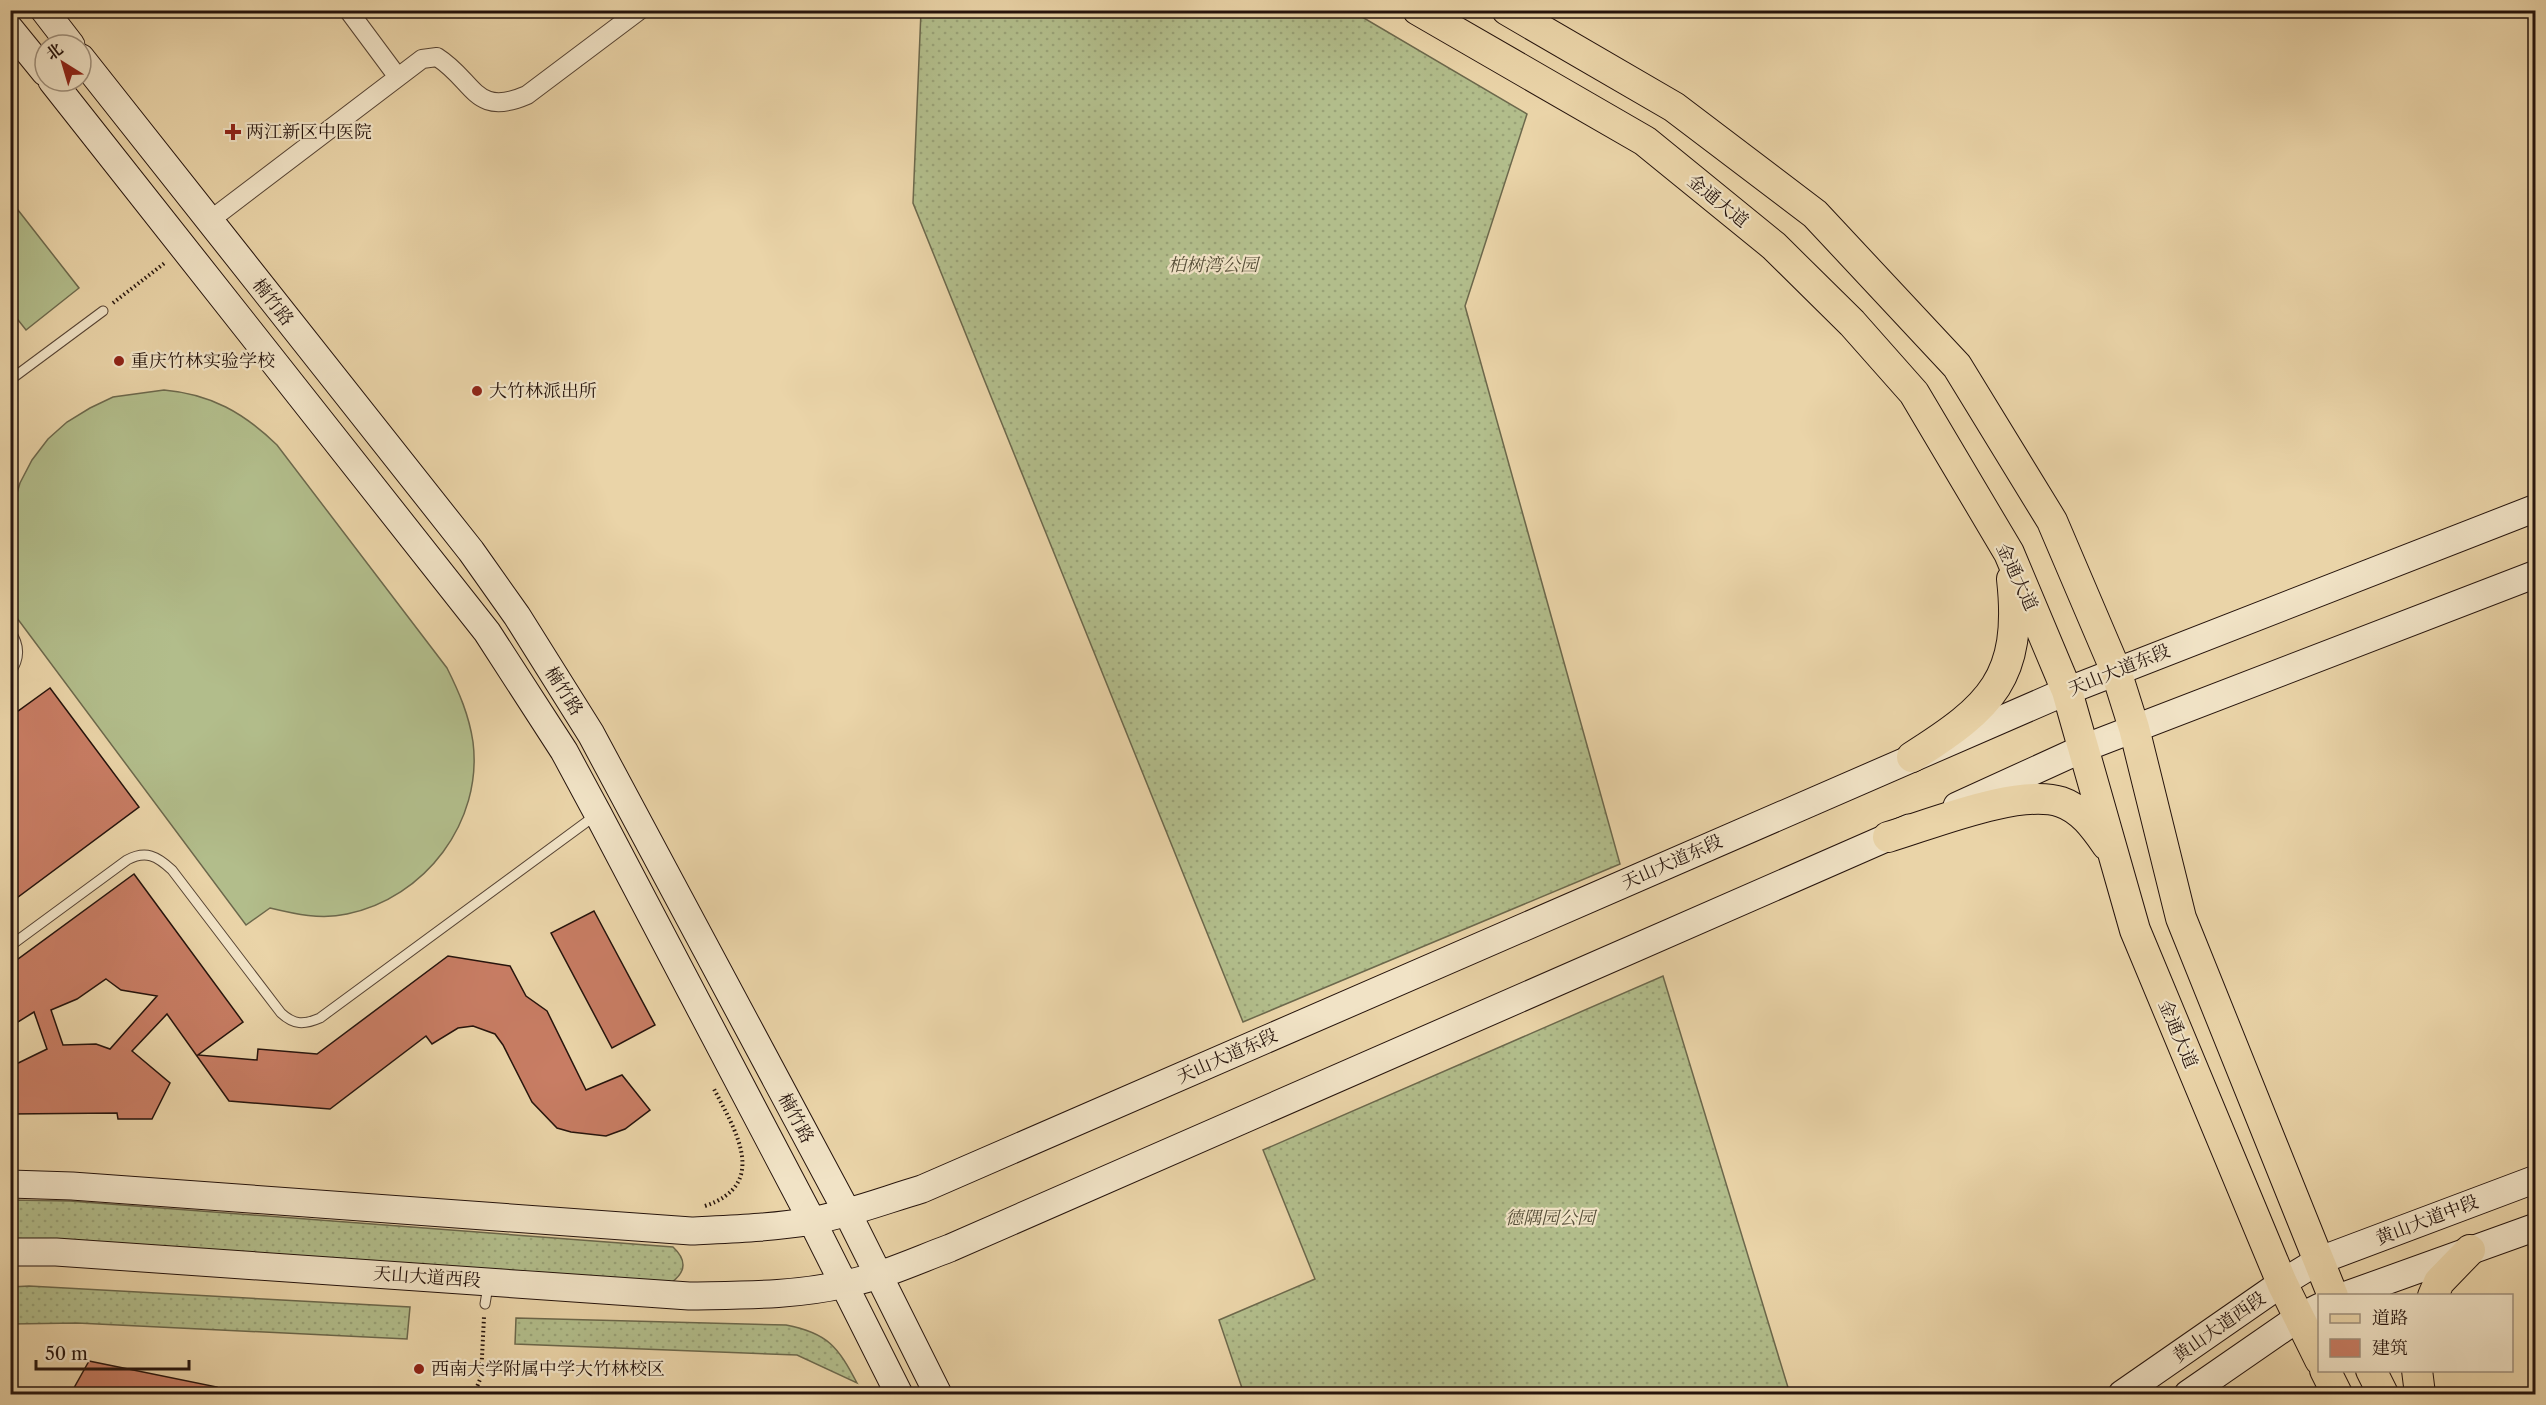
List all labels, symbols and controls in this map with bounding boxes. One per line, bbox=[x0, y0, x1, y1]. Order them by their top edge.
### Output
north arrow bbox=[33, 33, 93, 93]
text: 北 bbox=[42, 38, 66, 64]
place label: 两江新区中医院 bbox=[246, 121, 372, 143]
marker: 两江新区中医院 bbox=[224, 123, 242, 141]
street label: 金通大道 bbox=[1683, 170, 1753, 232]
park label: 柏树湾公园 bbox=[1168, 254, 1261, 276]
street label: 楠竹路 bbox=[248, 274, 298, 330]
place label: 重庆竹林实验学校 bbox=[131, 350, 275, 372]
marker: 重庆竹林实验学校 bbox=[112, 354, 126, 368]
place label: 大竹林派出所 bbox=[489, 380, 597, 402]
marker: 大竹林派出所 bbox=[470, 384, 484, 398]
street label: 金通大道 bbox=[1992, 540, 2042, 614]
street label: 天山大道东段 bbox=[2065, 640, 2173, 700]
street label: 楠竹路 bbox=[540, 662, 588, 720]
street label: 天山大道东段 bbox=[1618, 830, 1726, 894]
street label: 金通大道 bbox=[2154, 997, 2202, 1071]
street label: 天山大道东段 bbox=[1173, 1024, 1281, 1088]
street label: 楠竹路 bbox=[774, 1089, 818, 1147]
street label: 黄山大道中段 bbox=[2373, 1190, 2481, 1250]
park label: 德隅园公园 bbox=[1505, 1207, 1598, 1229]
street label: 天山大道西段 bbox=[372, 1262, 482, 1292]
street label: 黄山大道西段 bbox=[2168, 1287, 2270, 1367]
legend bbox=[2318, 1294, 2513, 1372]
text: 道路 bbox=[2372, 1307, 2408, 1329]
scale bar bbox=[36, 1333, 189, 1371]
text: 建筑 bbox=[2372, 1337, 2408, 1359]
text: 50 m bbox=[45, 1343, 88, 1365]
place label: 西南大学附属中学大竹林校区 bbox=[431, 1358, 665, 1380]
marker: 西南大学附属中学大竹林校区 bbox=[412, 1362, 426, 1376]

